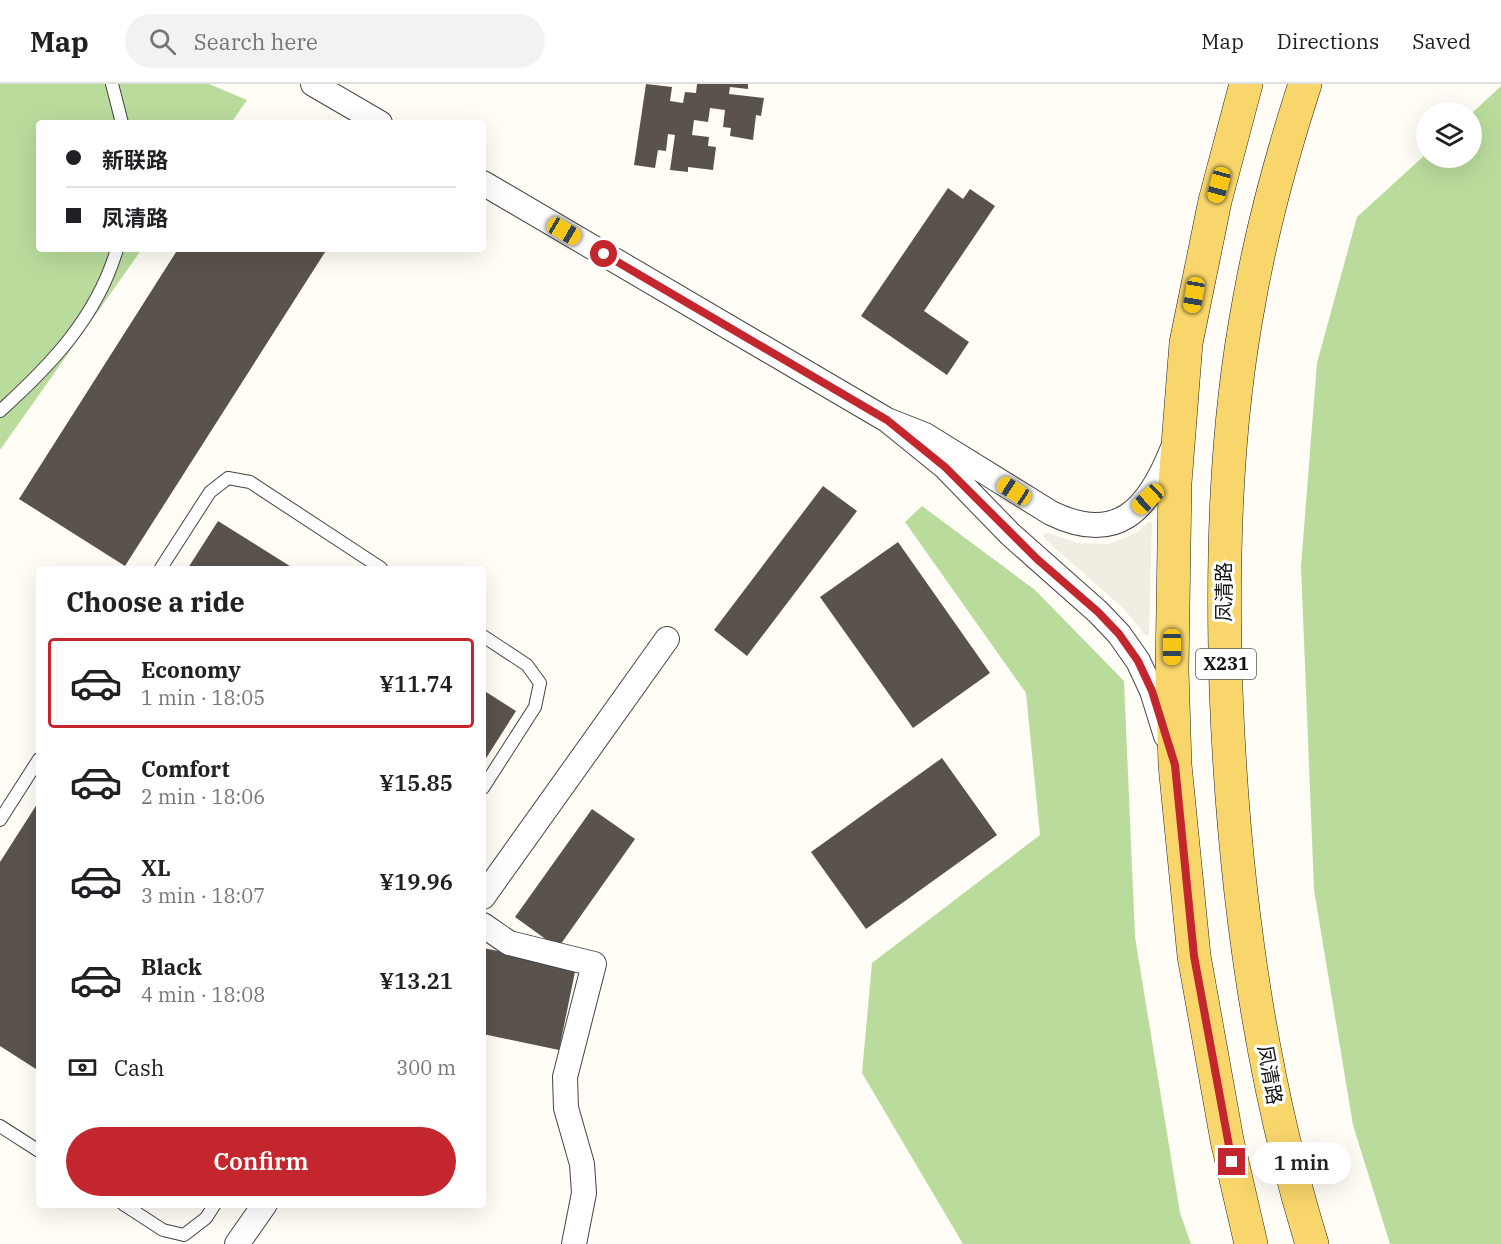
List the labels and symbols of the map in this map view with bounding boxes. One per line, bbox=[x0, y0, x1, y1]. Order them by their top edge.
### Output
car bbox=[1206, 165, 1232, 205]
car bbox=[544, 214, 584, 248]
route start bbox=[590, 240, 617, 267]
car bbox=[1182, 276, 1206, 314]
car bbox=[994, 474, 1034, 508]
car bbox=[1129, 480, 1167, 518]
street label: 凤清路 bbox=[1210, 562, 1237, 622]
car bbox=[1163, 629, 1181, 665]
road number: X231 bbox=[1196, 649, 1256, 679]
street label: 凤清路 bbox=[1252, 1043, 1289, 1107]
callout: 1 min bbox=[1253, 1141, 1352, 1183]
route end bbox=[1218, 1148, 1245, 1175]

